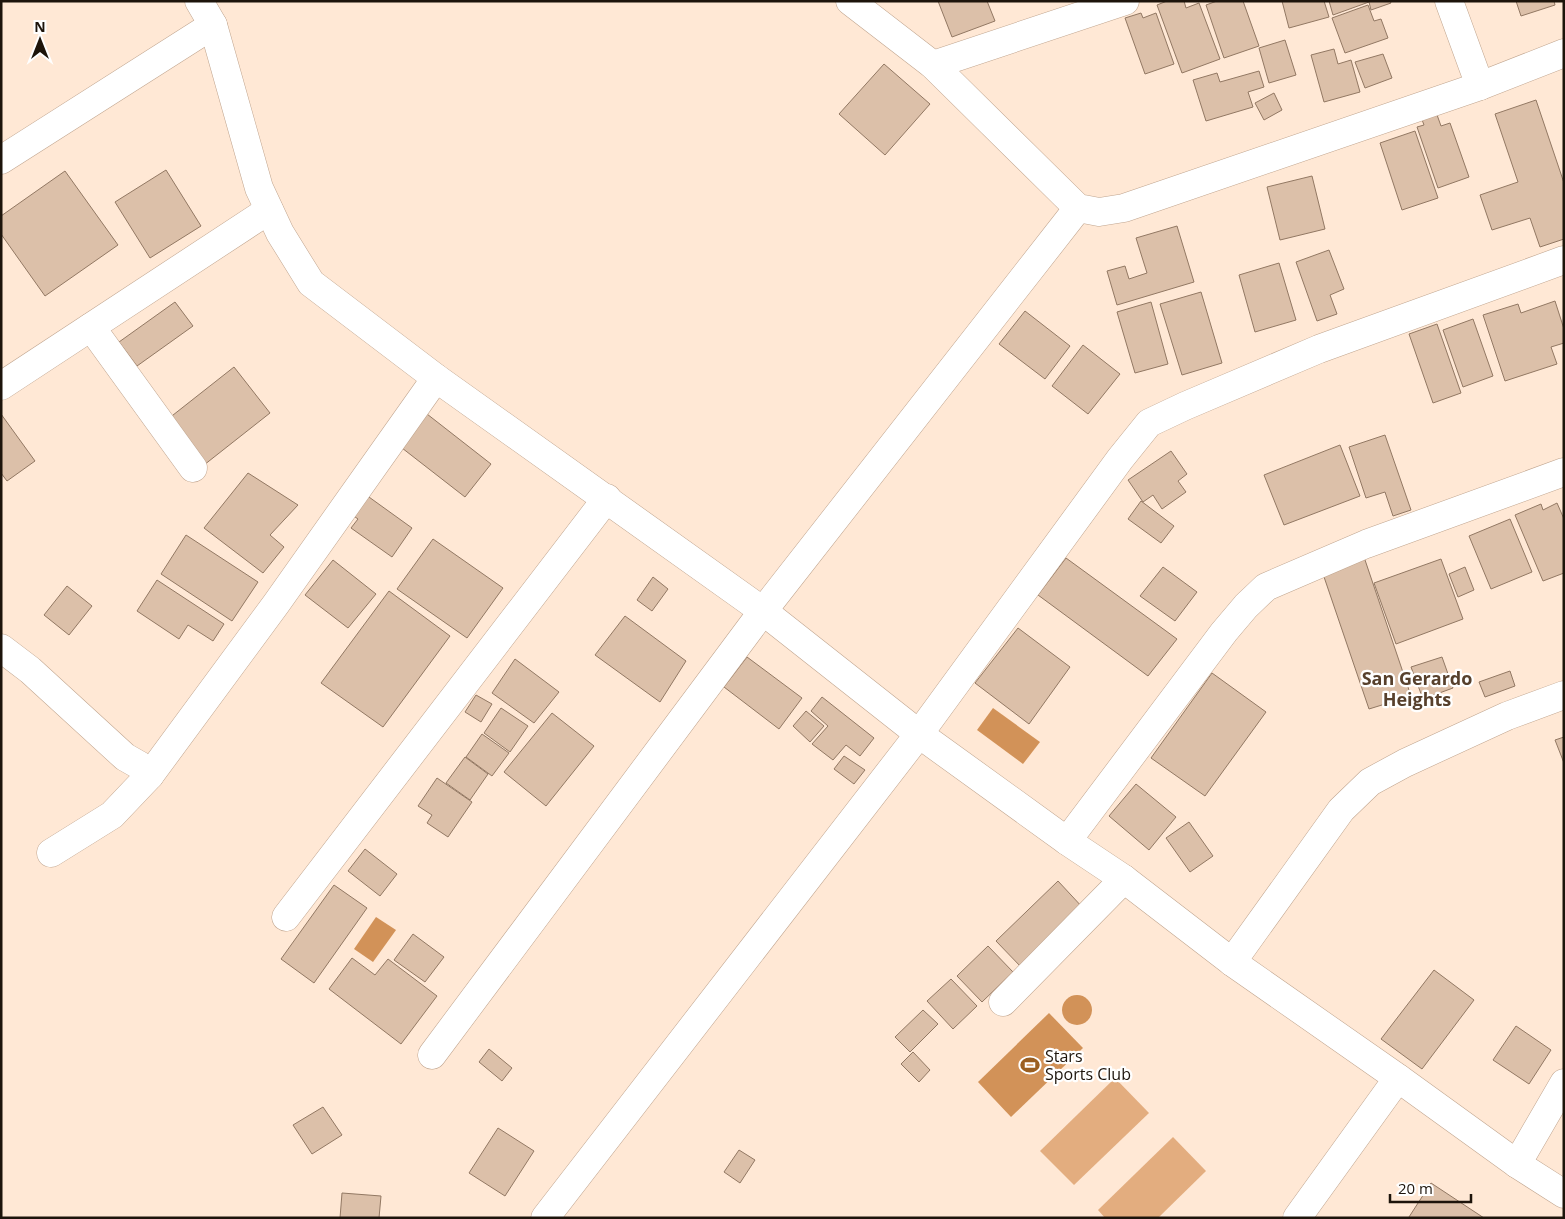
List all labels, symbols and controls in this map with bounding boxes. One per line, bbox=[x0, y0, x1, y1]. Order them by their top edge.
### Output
north arrow bbox=[15, 15, 65, 65]
text: N bbox=[34, 17, 46, 36]
district label: San Gerardo Heights bbox=[1362, 666, 1472, 711]
place label: Stars Sports Club bbox=[1045, 1045, 1131, 1085]
sports icon: Stars Sports Club bbox=[1019, 1054, 1041, 1076]
scale bar bbox=[1390, 1172, 1471, 1204]
text: 20 m bbox=[1398, 1178, 1433, 1198]

